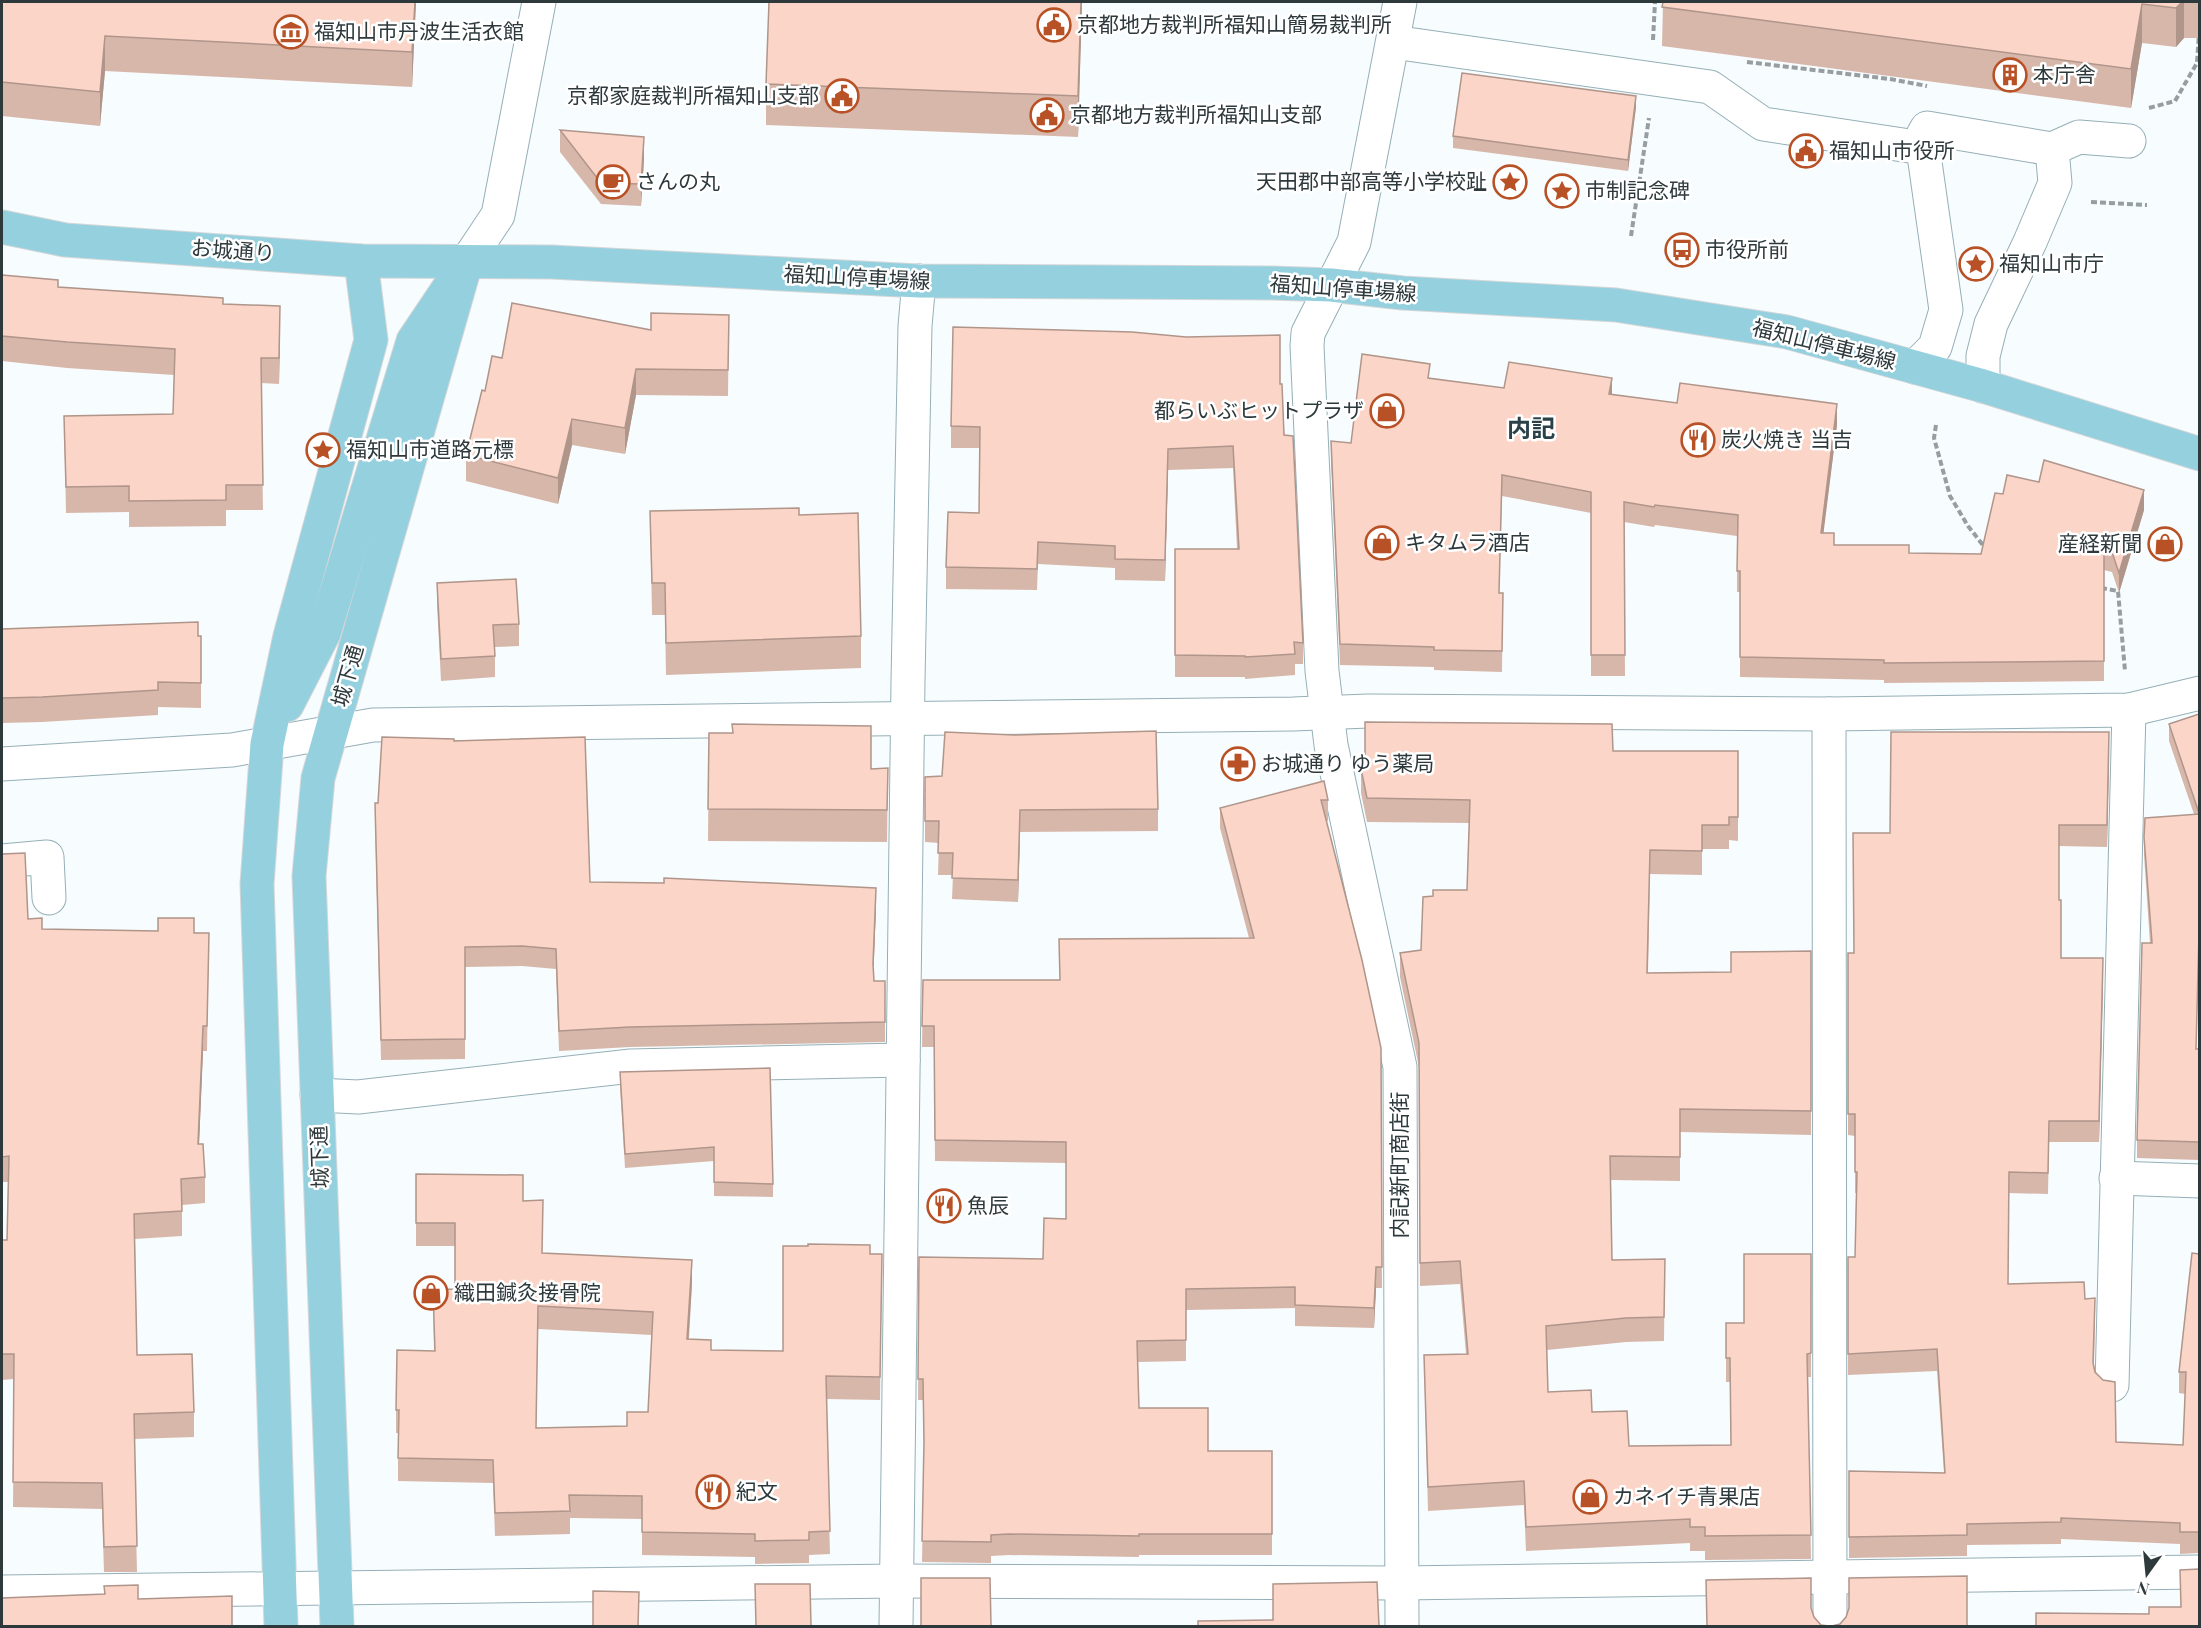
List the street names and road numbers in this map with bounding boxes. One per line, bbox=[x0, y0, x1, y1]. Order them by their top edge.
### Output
street label: お城通り bbox=[190, 232, 276, 266]
street label: 福知山停車場線 bbox=[783, 258, 931, 294]
street label: 福知山停車場線 bbox=[1269, 268, 1417, 306]
street label: 福知山停車場線 bbox=[1750, 312, 1899, 374]
street label: 城下通 bbox=[324, 641, 368, 710]
street label: 内記新町商店街 bbox=[1384, 1092, 1412, 1239]
street label: 城下通 bbox=[303, 1125, 333, 1189]

